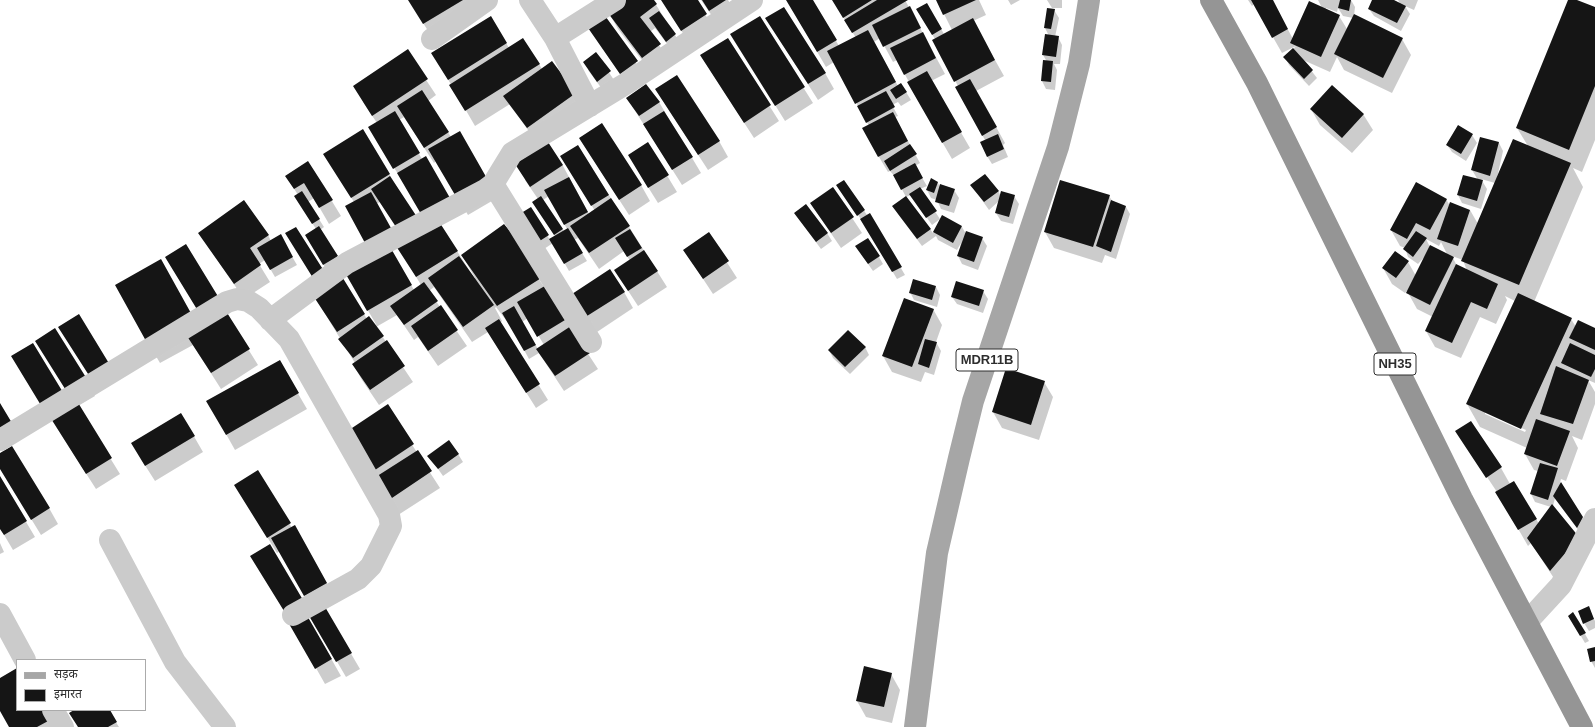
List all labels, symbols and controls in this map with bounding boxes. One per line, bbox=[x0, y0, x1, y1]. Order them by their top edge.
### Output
road number: MDR11B bbox=[956, 349, 1018, 371]
road number: NH35 bbox=[1374, 353, 1416, 375]
legend bbox=[16, 659, 146, 711]
text: सड़क bbox=[54, 667, 78, 681]
text: इमारत bbox=[54, 687, 82, 701]

